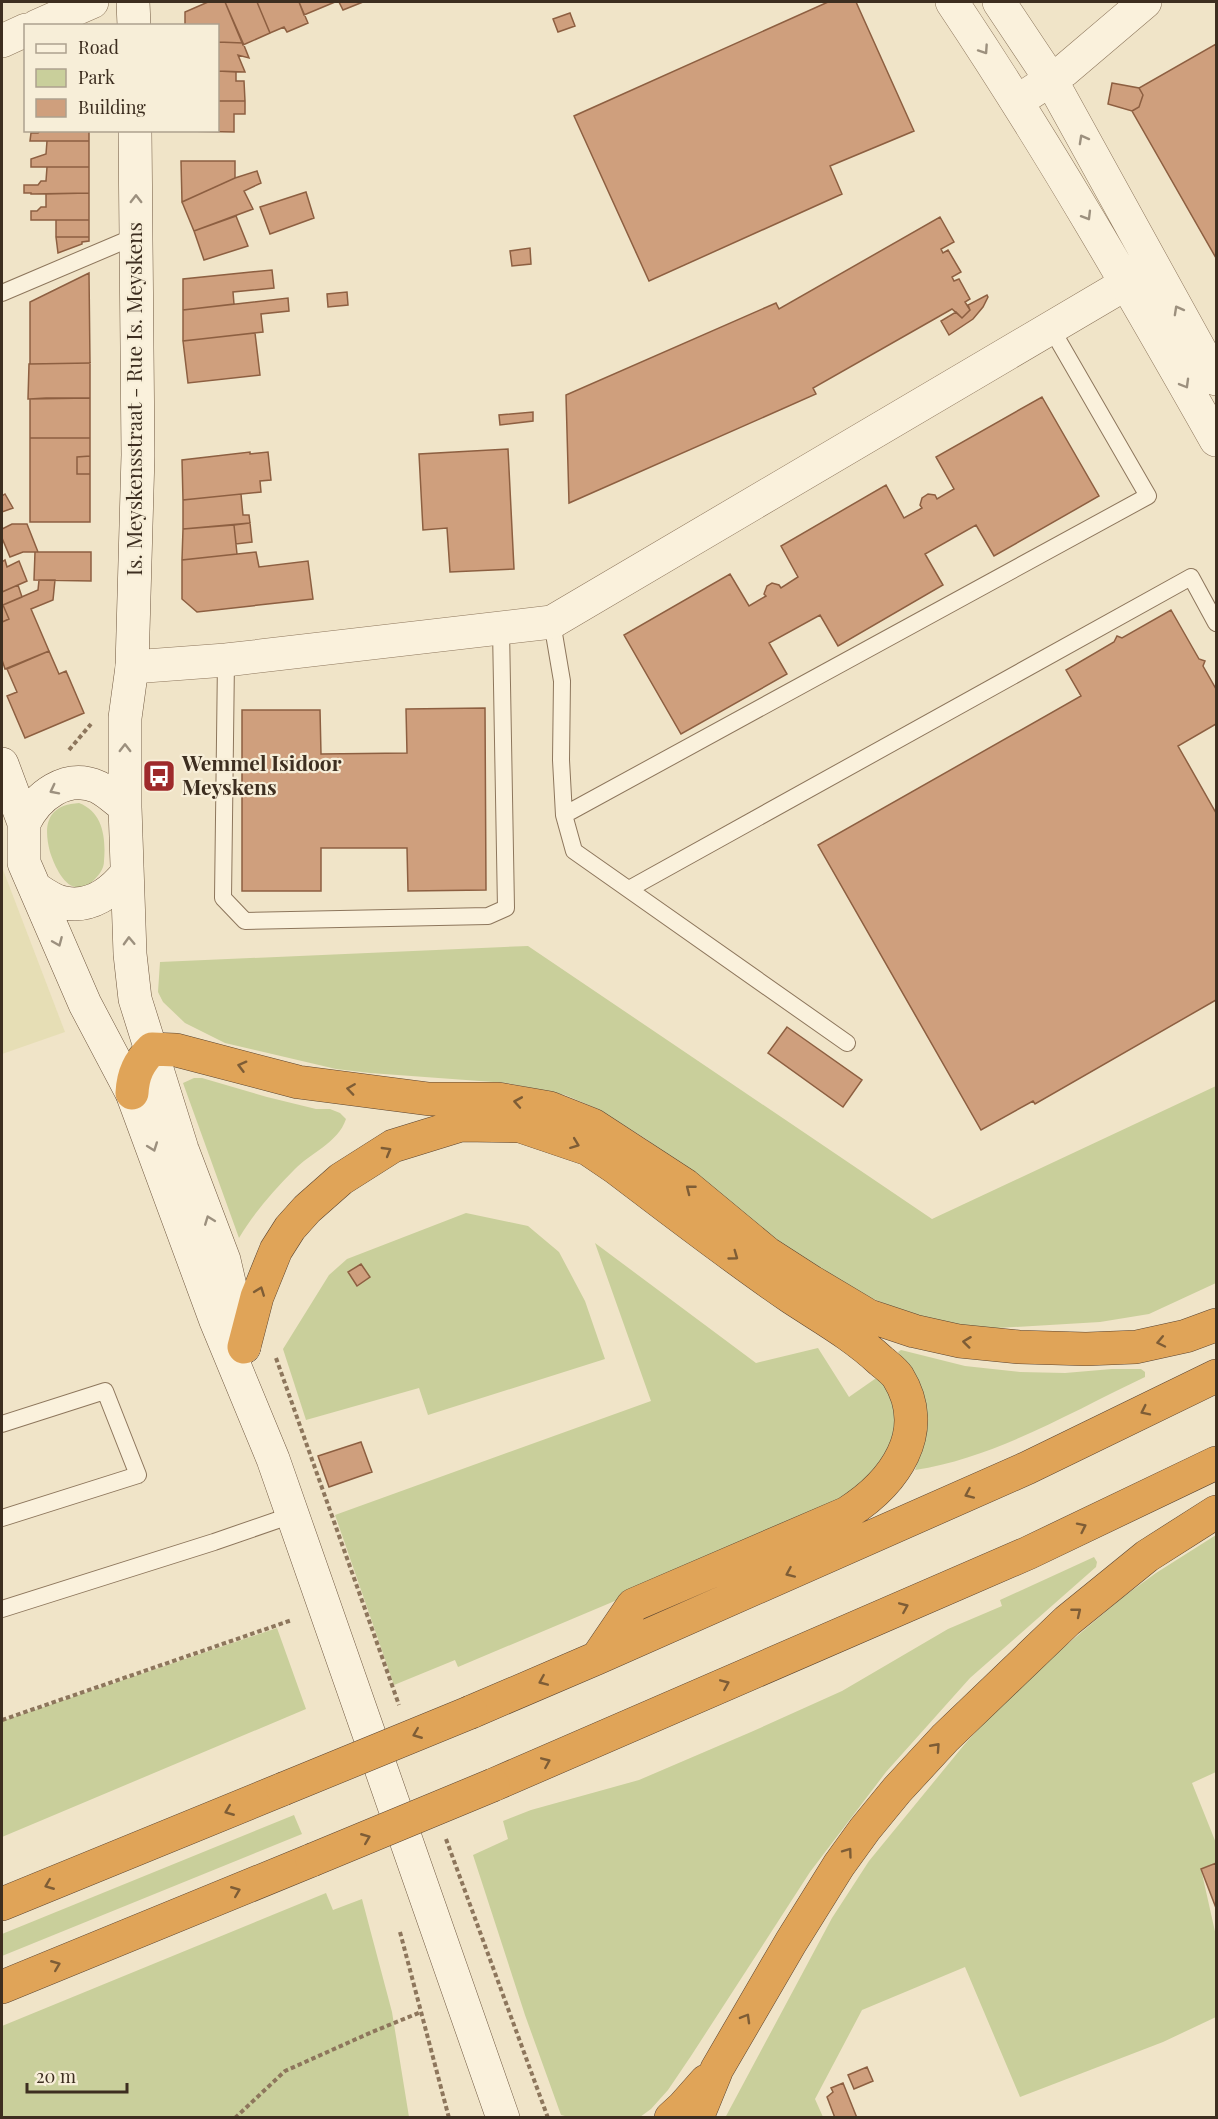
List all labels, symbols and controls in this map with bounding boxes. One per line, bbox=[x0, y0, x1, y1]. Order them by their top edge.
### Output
legend bbox=[24, 24, 219, 132]
text: Road bbox=[78, 35, 119, 59]
one-way arrow bbox=[977, 43, 988, 54]
text: Park bbox=[78, 65, 115, 89]
text: Building bbox=[78, 95, 146, 119]
one-way arrow bbox=[1079, 135, 1091, 145]
one-way arrow bbox=[130, 195, 142, 204]
one-way arrow bbox=[1079, 210, 1091, 220]
street label: Is. Meyskensstraat - Rue Is. Meyskens bbox=[119, 222, 147, 576]
one-way arrow bbox=[1174, 305, 1185, 316]
one-way arrow bbox=[1178, 378, 1189, 389]
one-way arrow bbox=[119, 744, 131, 753]
place label: Wemmel Isidoor Meyskens bbox=[181, 748, 342, 800]
bus stop icon: Wemmel Isidoor Meyskens bbox=[141, 758, 177, 794]
one-way arrow bbox=[50, 783, 60, 794]
one-way arrow bbox=[51, 936, 63, 947]
one-way arrow bbox=[123, 937, 136, 946]
one-way arrow bbox=[237, 1061, 247, 1074]
one-way arrow bbox=[346, 1083, 355, 1095]
one-way arrow bbox=[514, 1096, 524, 1109]
one-way arrow bbox=[569, 1137, 580, 1149]
one-way arrow bbox=[145, 1141, 158, 1152]
one-way arrow bbox=[381, 1146, 391, 1158]
one-way arrow bbox=[686, 1186, 697, 1197]
one-way arrow bbox=[204, 1215, 216, 1226]
one-way arrow bbox=[727, 1248, 738, 1259]
one-way arrow bbox=[253, 1286, 265, 1297]
one-way arrow bbox=[1156, 1335, 1166, 1348]
one-way arrow bbox=[962, 1336, 971, 1348]
one-way arrow bbox=[1141, 1404, 1152, 1415]
one-way arrow bbox=[964, 1486, 975, 1498]
one-way arrow bbox=[1075, 1522, 1086, 1534]
one-way arrow bbox=[786, 1565, 797, 1577]
one-way arrow bbox=[898, 1602, 909, 1614]
one-way arrow bbox=[1070, 1609, 1081, 1620]
one-way arrow bbox=[539, 1674, 550, 1686]
one-way arrow bbox=[719, 1680, 730, 1692]
one-way arrow bbox=[412, 1727, 423, 1739]
one-way arrow bbox=[929, 1743, 940, 1754]
one-way arrow bbox=[540, 1757, 551, 1769]
one-way arrow bbox=[225, 1804, 236, 1816]
one-way arrow bbox=[360, 1833, 371, 1845]
one-way arrow bbox=[841, 1848, 852, 1859]
one-way arrow bbox=[44, 1878, 55, 1890]
one-way arrow bbox=[230, 1886, 241, 1898]
one-way arrow bbox=[49, 1960, 60, 1972]
one-way arrow bbox=[739, 2014, 751, 2024]
scale bar bbox=[27, 2056, 128, 2094]
text: 20 m bbox=[36, 2064, 76, 2088]

